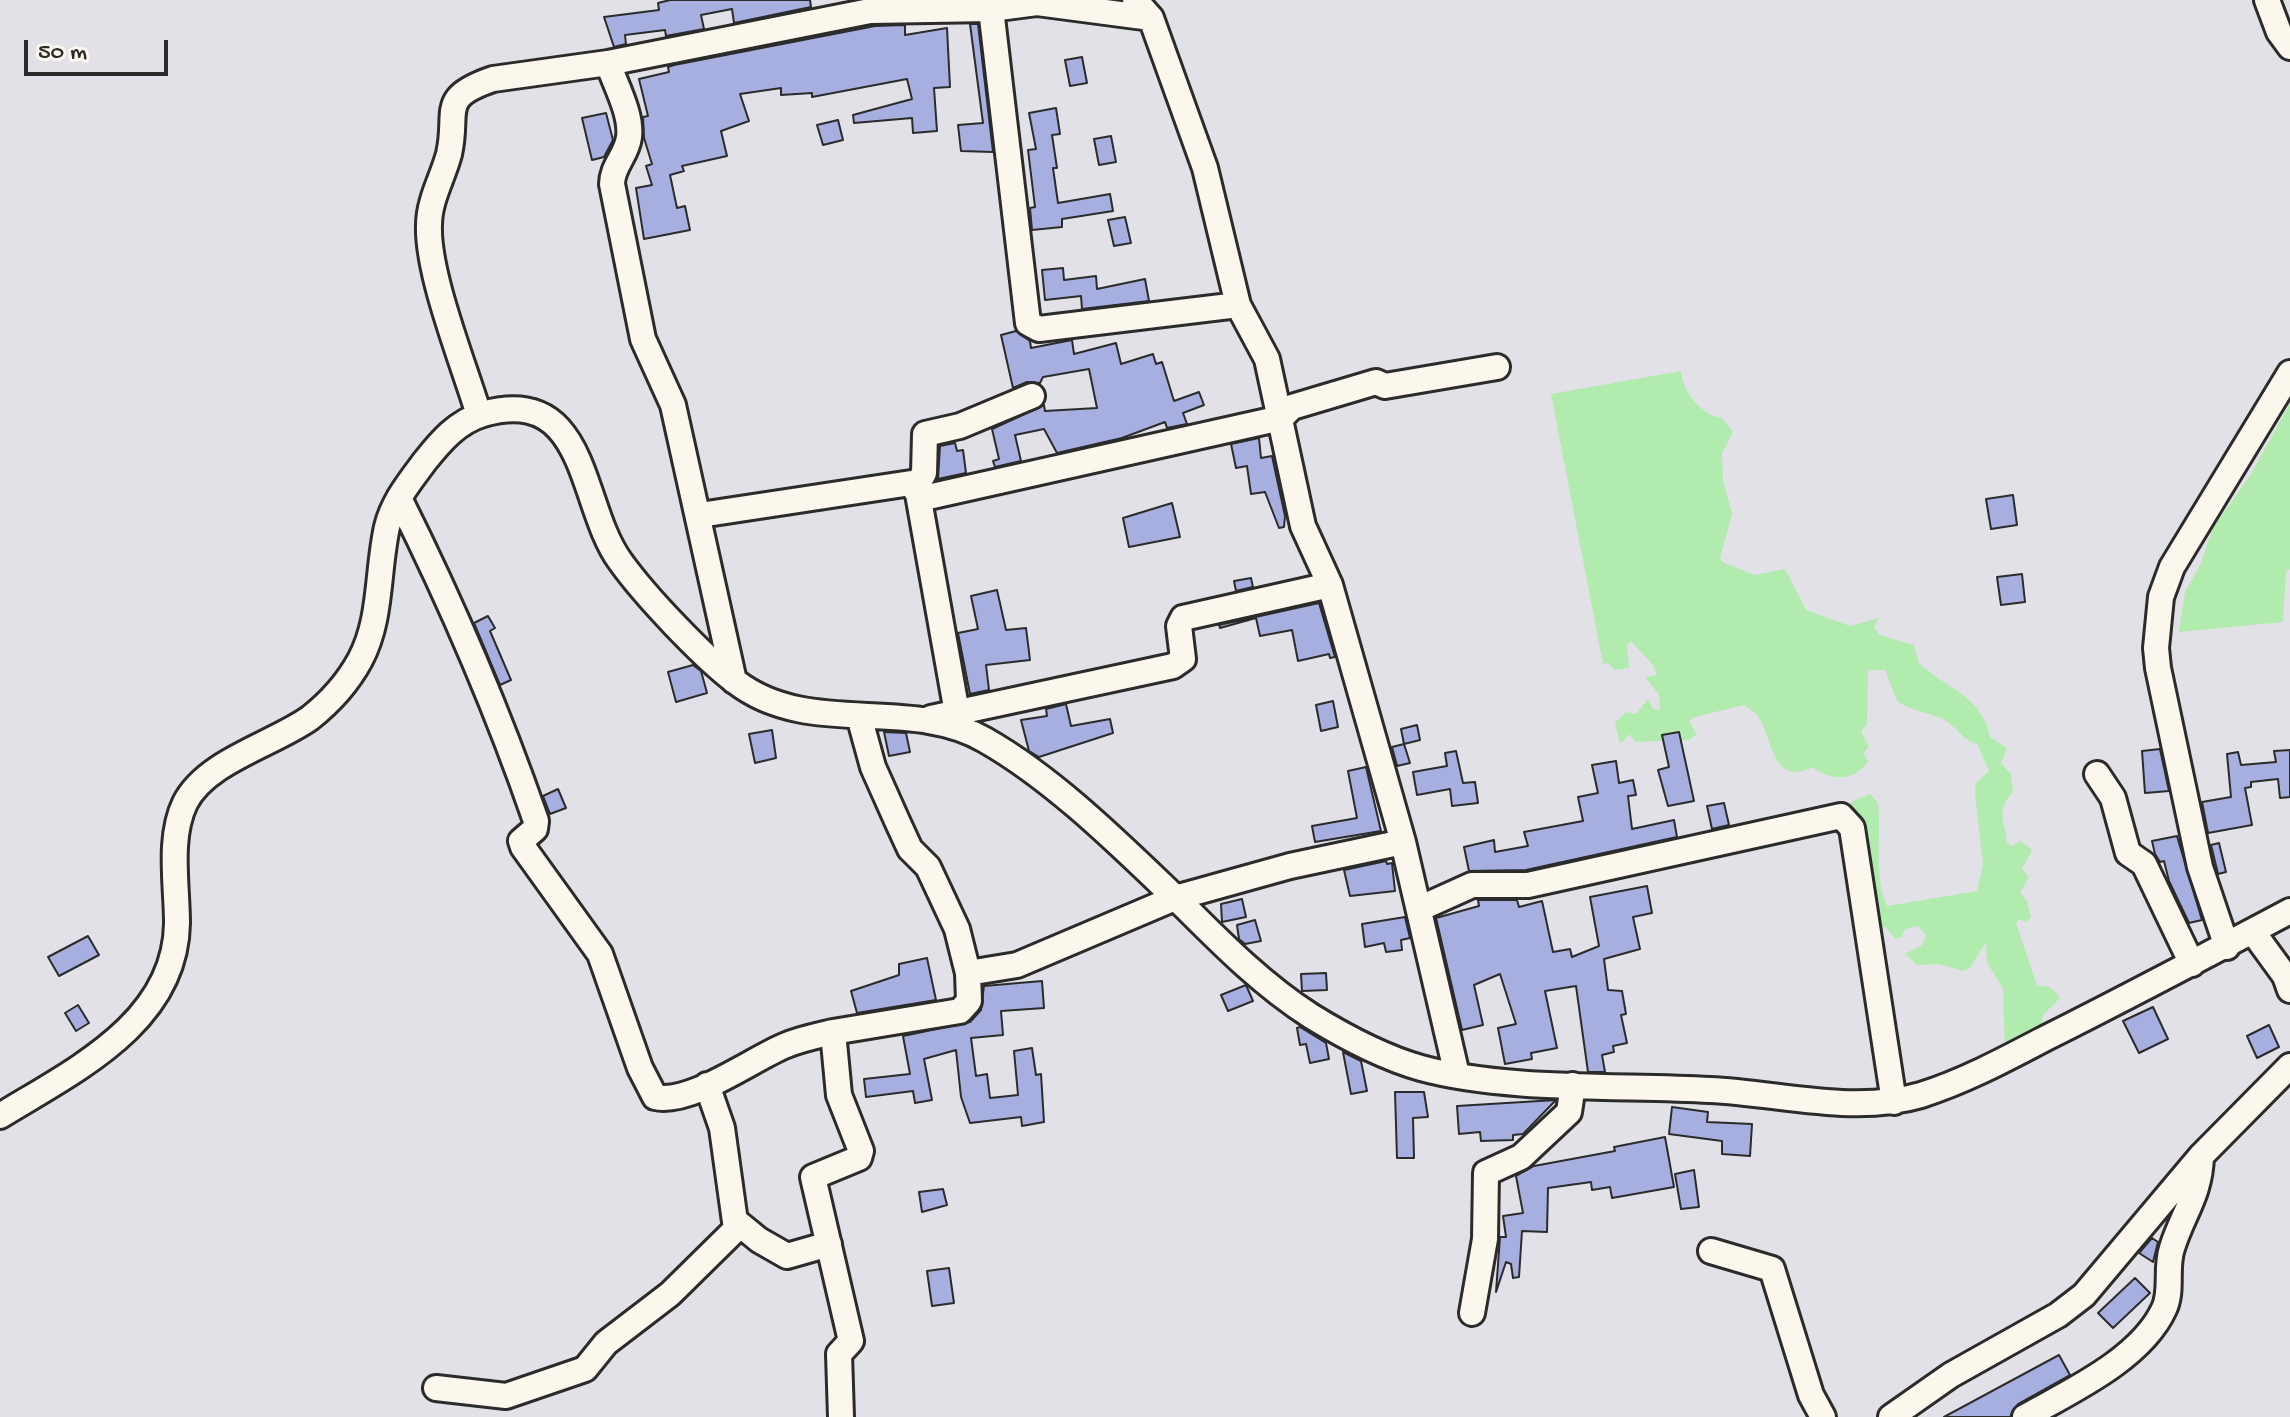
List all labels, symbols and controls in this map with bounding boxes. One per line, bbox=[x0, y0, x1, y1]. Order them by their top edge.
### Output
scale bar bbox=[28, 24, 172, 74]
text: 50 m bbox=[38, 39, 87, 68]

